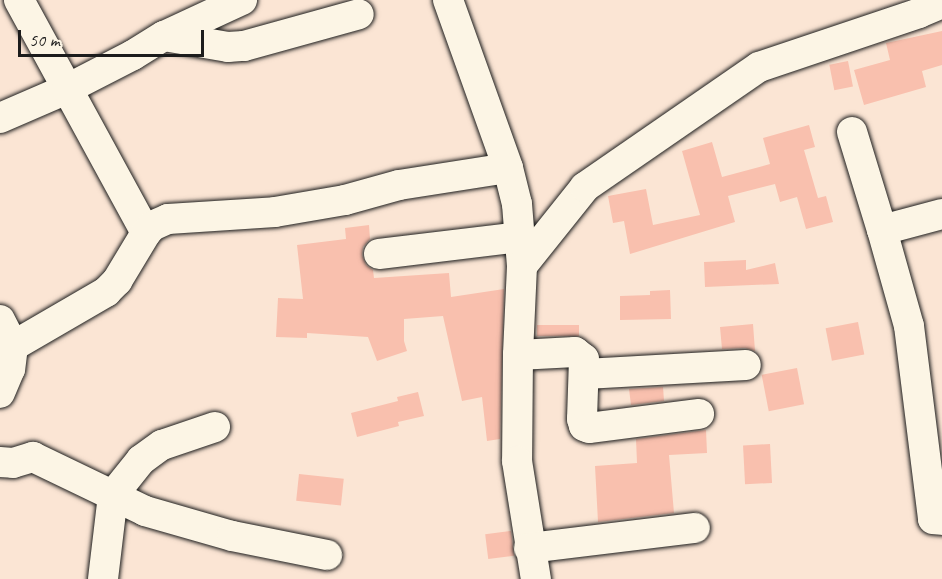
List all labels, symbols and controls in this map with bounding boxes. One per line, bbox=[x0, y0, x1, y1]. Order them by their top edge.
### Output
scale bar bbox=[21, 18, 207, 56]
text: 50 m bbox=[29, 29, 60, 51]

